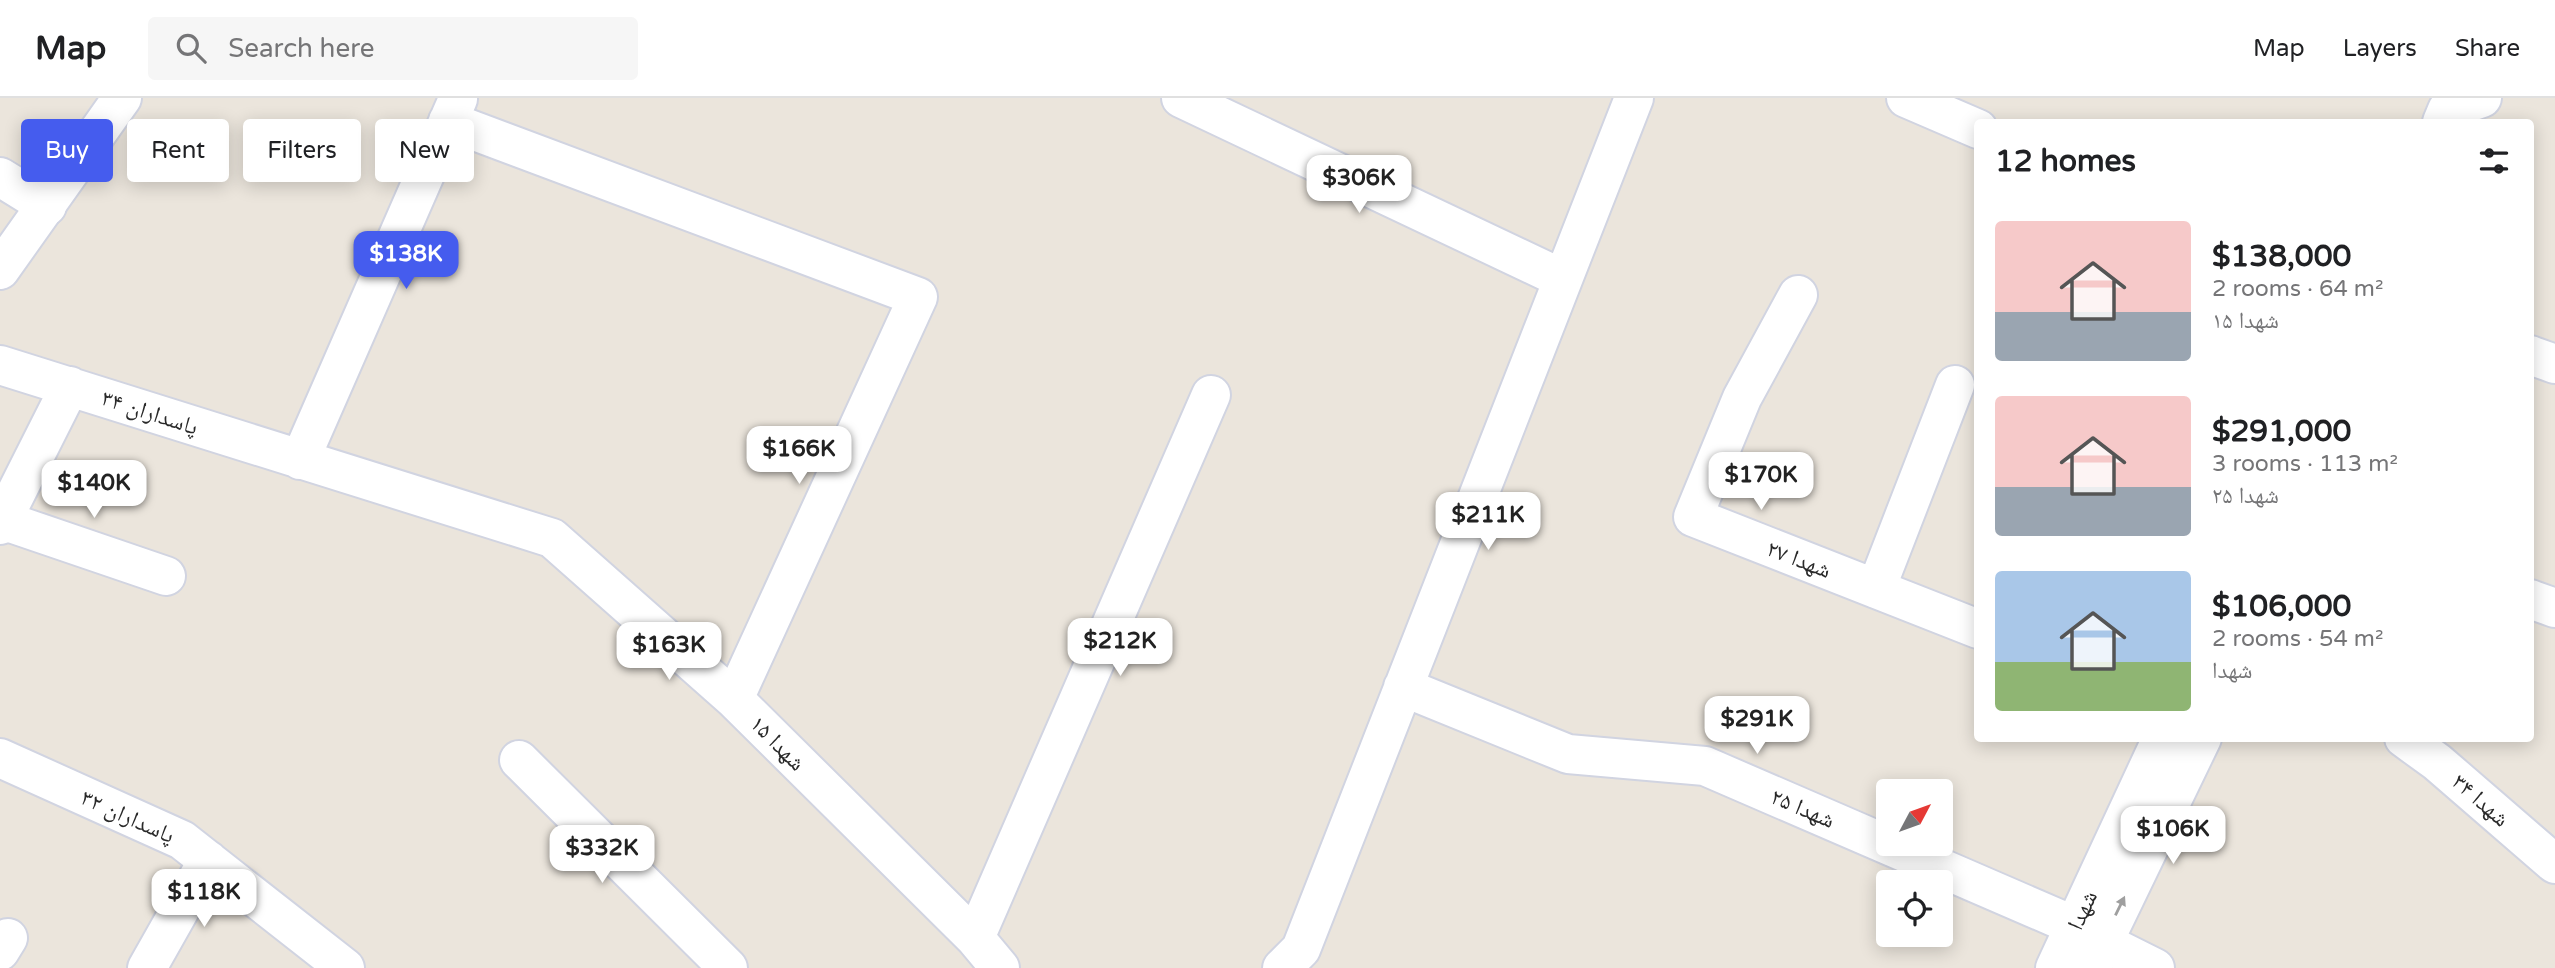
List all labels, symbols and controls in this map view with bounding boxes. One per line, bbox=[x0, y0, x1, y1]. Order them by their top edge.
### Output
search box bbox=[148, 17, 638, 80]
text: Map bbox=[35, 29, 106, 68]
icon: search bbox=[172, 29, 210, 67]
text: Search here bbox=[228, 33, 374, 64]
text: Map bbox=[2253, 34, 2305, 63]
text: Layers bbox=[2343, 34, 2417, 63]
text: Share bbox=[2455, 34, 2520, 63]
chip: Buy bbox=[21, 119, 113, 182]
chip: Rent bbox=[127, 119, 229, 182]
chip: Filters bbox=[243, 119, 361, 182]
chip: New bbox=[375, 119, 474, 182]
icon: filters bbox=[2475, 142, 2513, 180]
text: 12 homes bbox=[1995, 143, 2136, 180]
pin: $306K bbox=[1310, 156, 1408, 215]
text: $306K bbox=[1323, 164, 1395, 192]
pin: $138K bbox=[357, 232, 455, 291]
text: $138,000 bbox=[2212, 238, 2351, 275]
text: $138K bbox=[370, 240, 442, 268]
icon: home bbox=[2051, 249, 2135, 333]
text: 2 rooms · 64 m² bbox=[2212, 275, 2383, 303]
text: شهدا ۱۵ bbox=[2212, 307, 2279, 335]
street label: پاسداران ۳۴ bbox=[98, 384, 201, 442]
text: $291,000 bbox=[2212, 413, 2351, 450]
icon: home bbox=[2051, 424, 2135, 508]
pin: $166K bbox=[750, 426, 848, 486]
text: $166K bbox=[763, 435, 835, 463]
text: 3 rooms · 113 m² bbox=[2212, 450, 2398, 478]
pin: $170K bbox=[1712, 452, 1810, 512]
pin: $140K bbox=[45, 460, 143, 520]
text: $170K bbox=[1725, 461, 1797, 489]
text: $140K bbox=[58, 469, 130, 497]
text: شهدا ۲۵ bbox=[2212, 482, 2279, 510]
pin: $211K bbox=[1439, 492, 1537, 552]
text: $211K bbox=[1452, 501, 1524, 529]
street label: شهدا ۲۷ bbox=[1762, 535, 1835, 585]
text: $106,000 bbox=[2212, 588, 2351, 625]
icon: home bbox=[2051, 599, 2135, 683]
pin: $212K bbox=[1071, 618, 1169, 678]
pin: $163K bbox=[620, 622, 718, 682]
text: 2 rooms · 54 m² bbox=[2212, 625, 2383, 653]
text: $212K bbox=[1084, 627, 1156, 655]
text: $163K bbox=[633, 631, 705, 659]
text: شهدا bbox=[2212, 657, 2252, 685]
pin: $291K bbox=[1708, 696, 1806, 756]
text: $291K bbox=[1721, 705, 1793, 733]
street label: شهدا ۱۵ bbox=[744, 710, 811, 777]
street label: شهدا ۳۴ bbox=[2446, 768, 2515, 833]
north arrow bbox=[1876, 779, 1953, 856]
map controls bbox=[1876, 779, 1953, 947]
street label: شهدا ۲۵ bbox=[1766, 783, 1839, 835]
street label: پاسداران ۳۲ bbox=[76, 784, 179, 850]
pin: $106K bbox=[2124, 806, 2222, 866]
text: $106K bbox=[2137, 815, 2209, 843]
pin: $332K bbox=[553, 826, 651, 885]
text: $332K bbox=[566, 834, 638, 862]
pin: $118K bbox=[155, 870, 253, 929]
button: locate bbox=[1876, 870, 1953, 947]
text: $118K bbox=[168, 878, 240, 906]
street label: شهدا bbox=[2062, 886, 2104, 935]
one-way arrow bbox=[2114, 896, 2126, 916]

